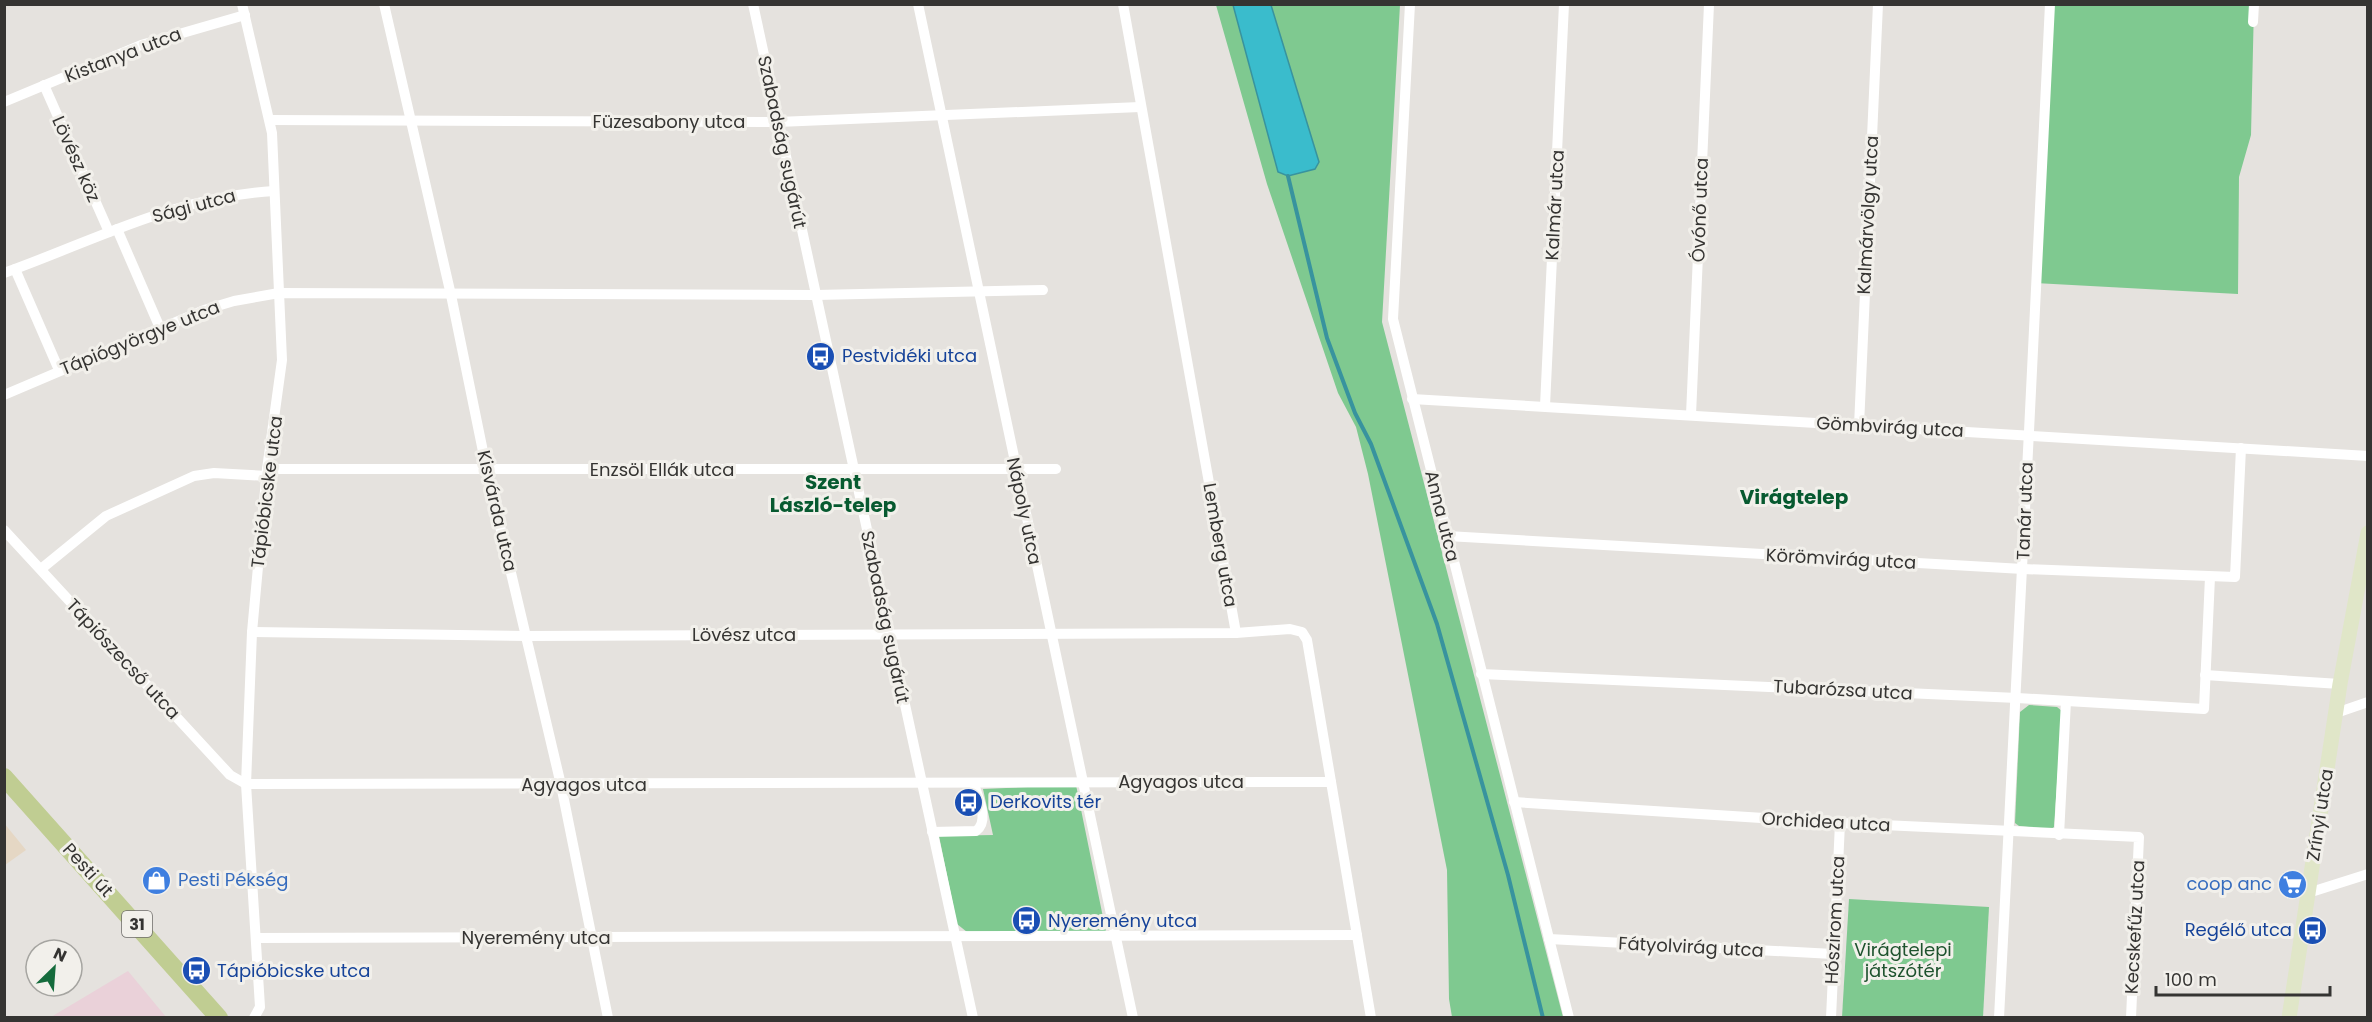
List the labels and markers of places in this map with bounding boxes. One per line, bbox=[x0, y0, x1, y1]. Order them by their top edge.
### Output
bus stop icon: Pestvidéki utca bbox=[805, 340, 837, 372]
place label: Pestvidéki utca bbox=[842, 343, 977, 368]
bus stop icon: Derkovits tér bbox=[953, 786, 985, 818]
place label: Derkovits tér bbox=[990, 789, 1101, 814]
shop icon: Pesti Pékség bbox=[141, 864, 173, 896]
place label: Pesti Pékség bbox=[178, 867, 288, 892]
supermarket icon: coop anc bbox=[2277, 868, 2309, 900]
place label: coop anc bbox=[2186, 871, 2272, 896]
bus stop icon: Nyeremény utca bbox=[1011, 905, 1043, 937]
place label: Nyeremény utca bbox=[1048, 908, 1197, 933]
bus stop icon: Regélő utca bbox=[2297, 914, 2329, 946]
place label: Regélő utca bbox=[2185, 917, 2292, 942]
bus stop icon: Tápióbicske utca bbox=[180, 955, 212, 987]
place label: Tápióbicske utca bbox=[217, 958, 370, 983]

